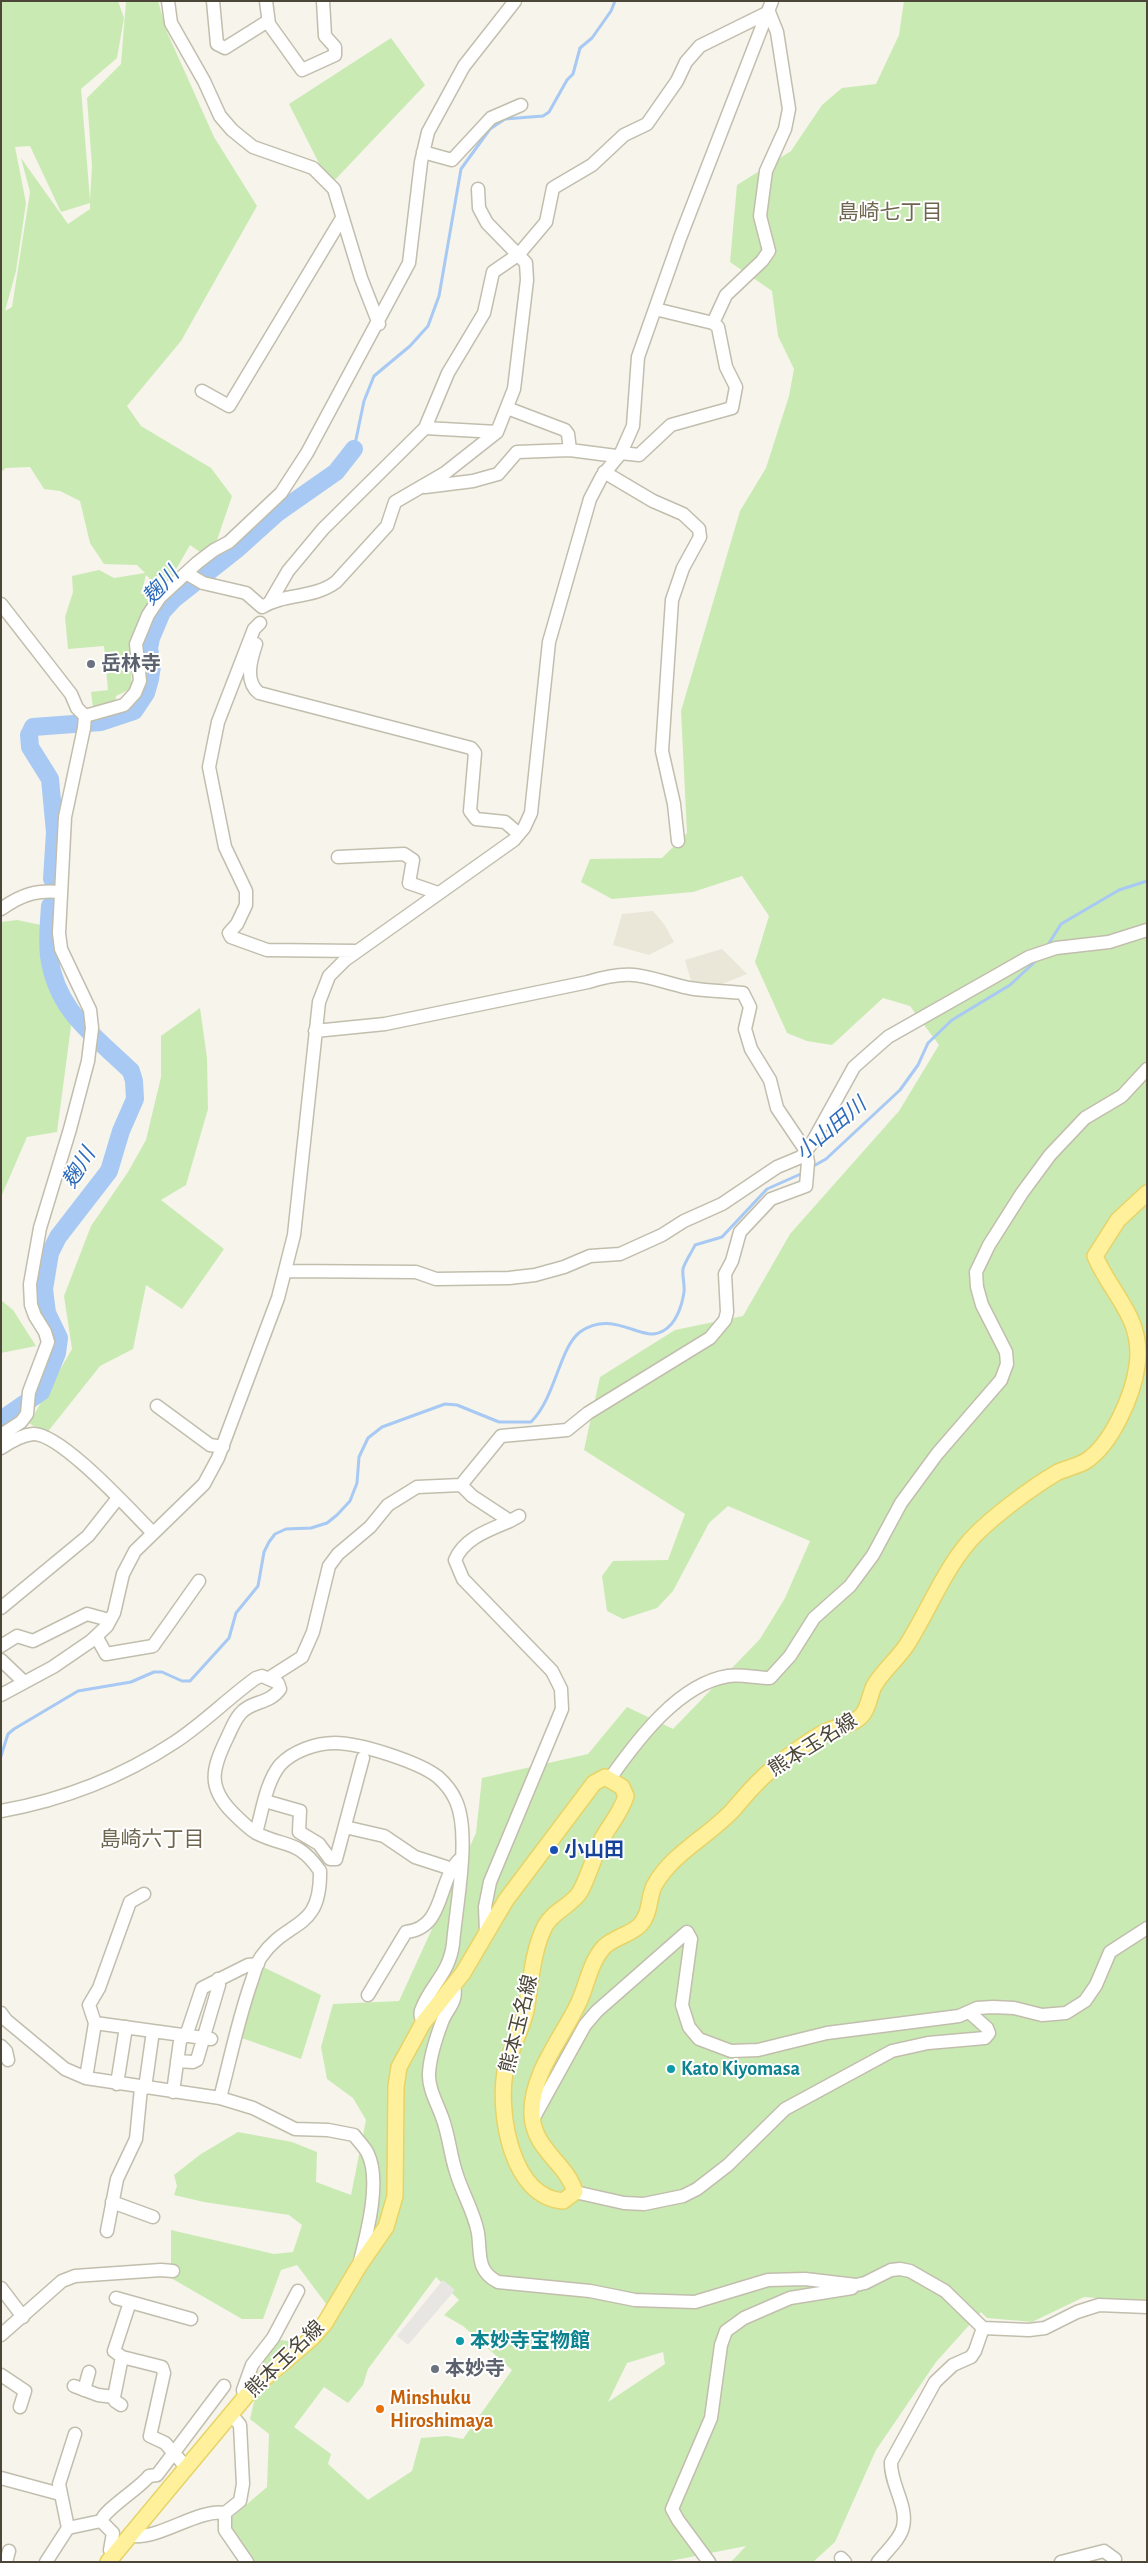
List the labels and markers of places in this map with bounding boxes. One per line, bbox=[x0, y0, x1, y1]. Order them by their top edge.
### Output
place label: 岳林寺 bbox=[101, 652, 161, 676]
marker: 岳林寺 bbox=[85, 658, 97, 670]
place label: 小山田 bbox=[564, 1838, 624, 1862]
marker: 小山田 bbox=[548, 1844, 560, 1856]
place label: Kato Kiyomasa bbox=[681, 2057, 800, 2081]
marker: Kato Kiyomasa bbox=[665, 2063, 677, 2075]
place label: 本妙寺宝物館 bbox=[470, 2329, 590, 2353]
marker: 本妙寺宝物館 bbox=[454, 2335, 466, 2347]
place label: 本妙寺 bbox=[445, 2357, 505, 2381]
marker: 本妙寺 bbox=[429, 2363, 441, 2375]
place label: Minshuku Hiroshimaya bbox=[390, 2386, 493, 2433]
marker: Minshuku Hiroshimaya bbox=[374, 2403, 386, 2415]

